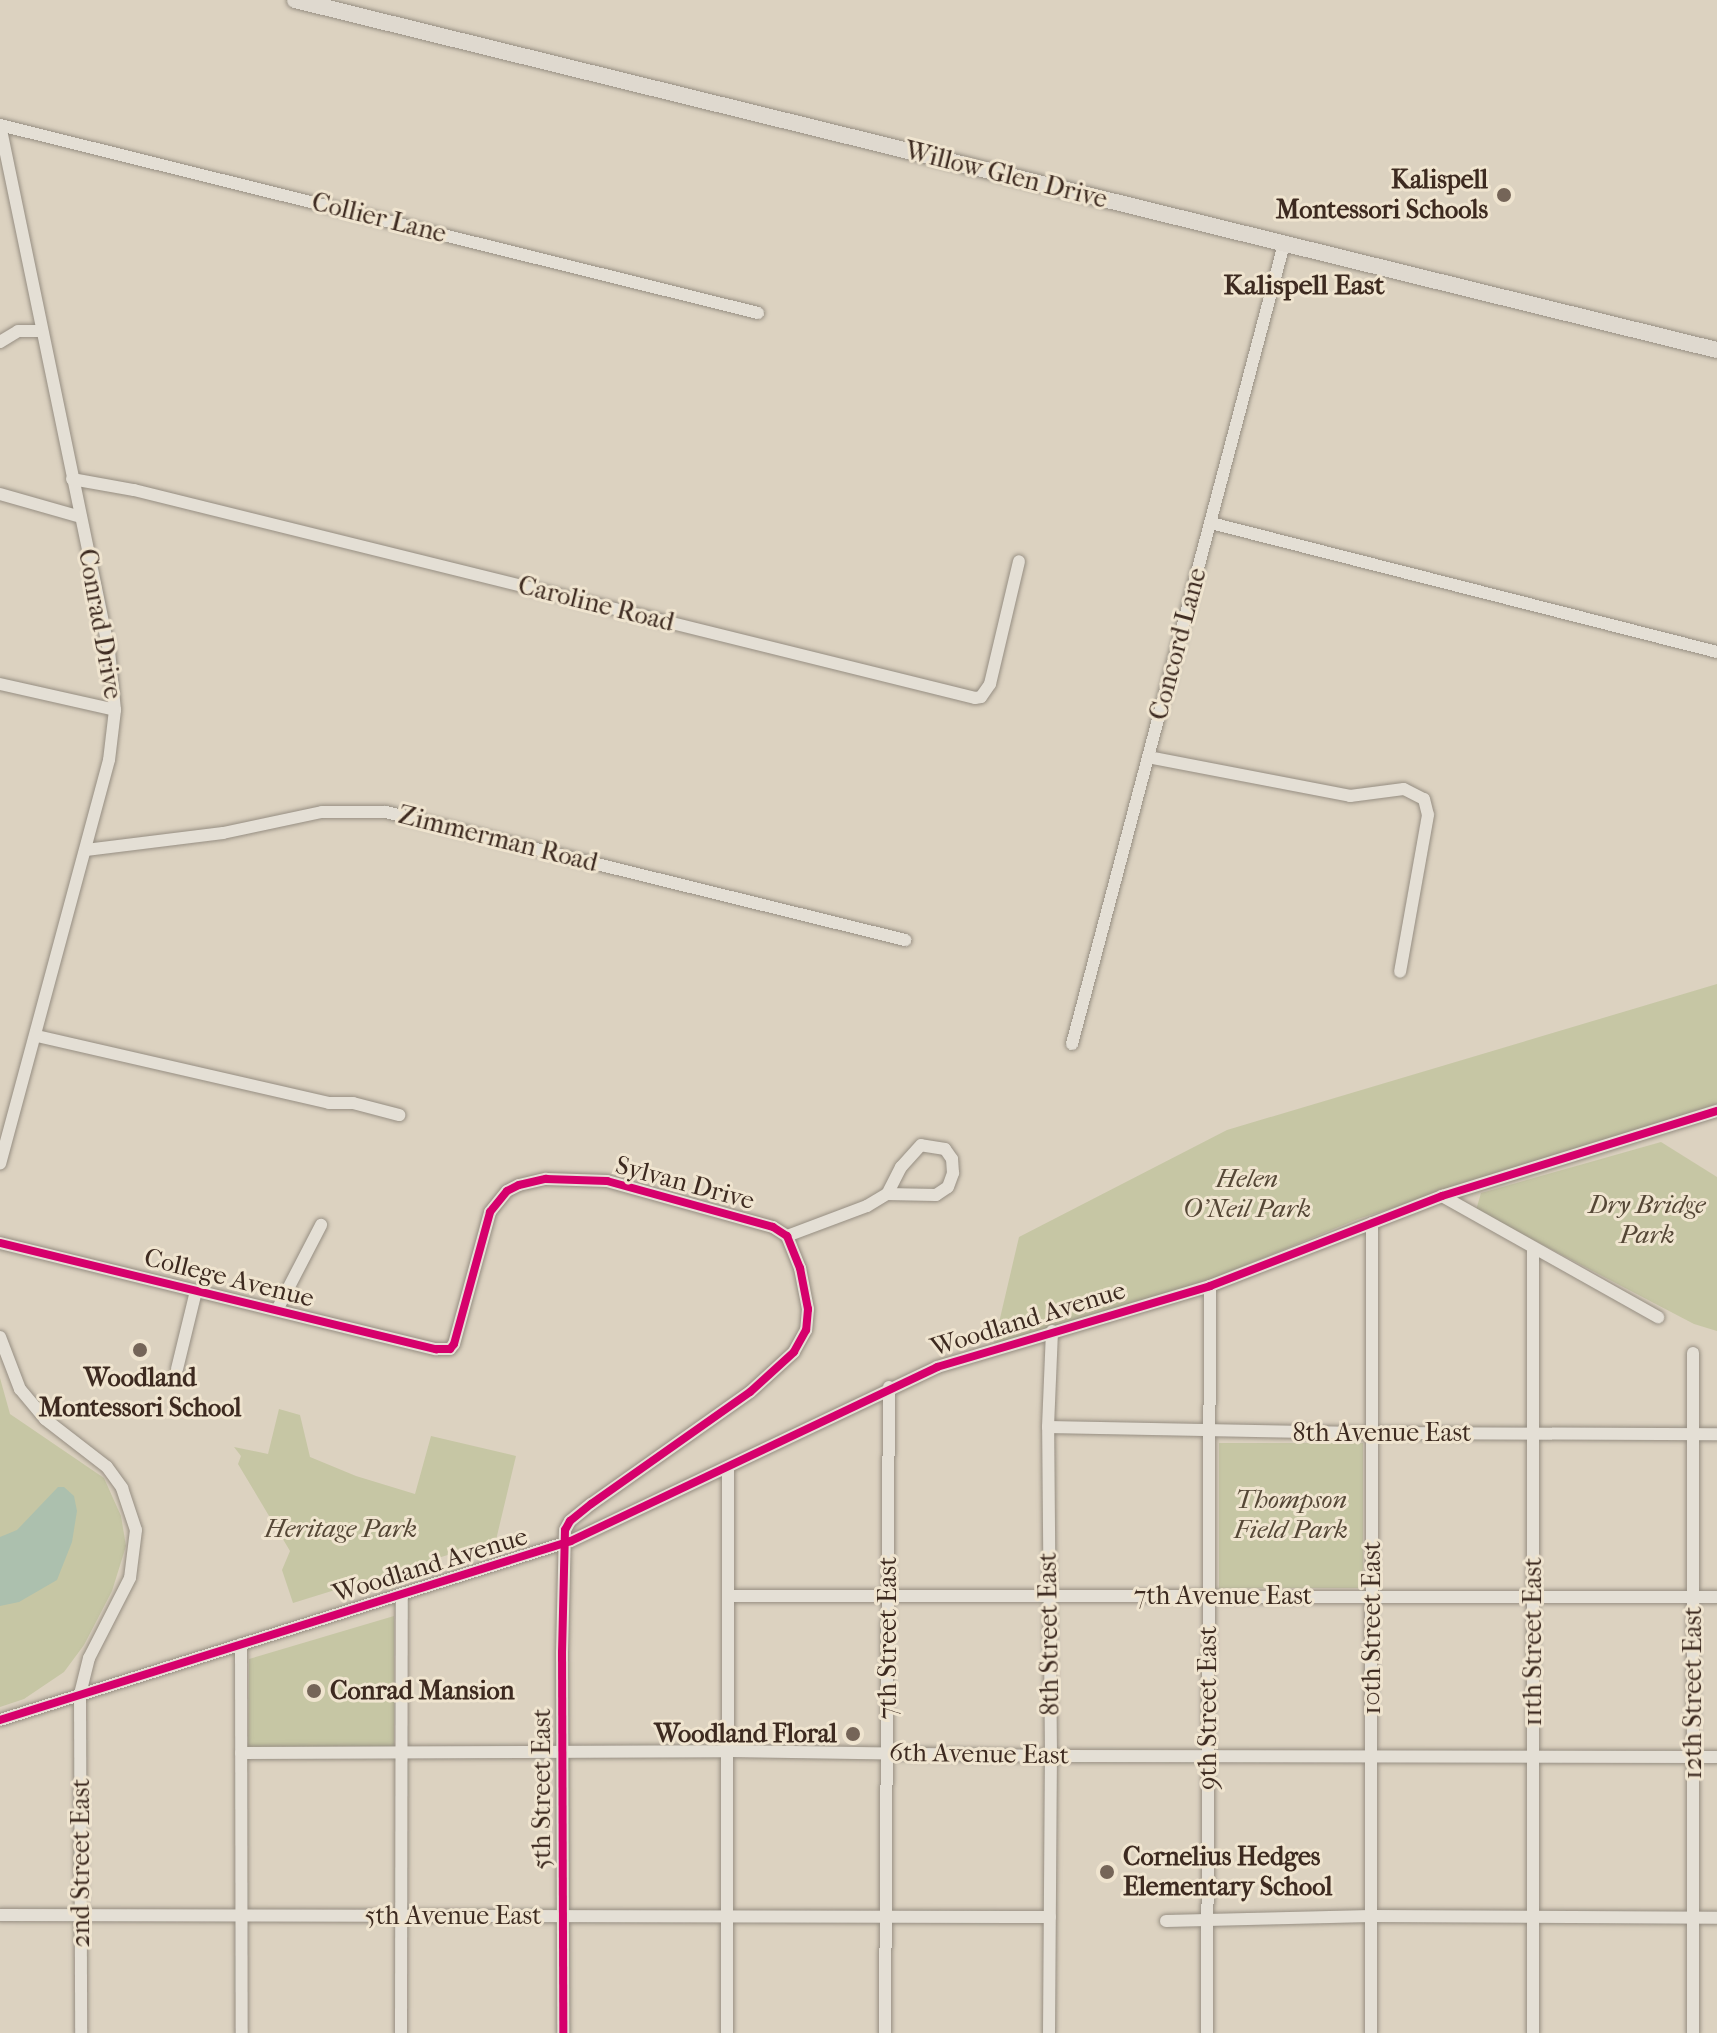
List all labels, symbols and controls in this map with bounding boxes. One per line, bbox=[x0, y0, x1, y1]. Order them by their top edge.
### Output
street label: Willow Glen Drive bbox=[902, 135, 1110, 215]
place label: Kalispell Montessori Schools bbox=[1276, 164, 1488, 226]
street label: Collier Lane bbox=[309, 186, 449, 250]
marker: Kalispell Montessori Schools bbox=[1495, 186, 1513, 204]
district label: Kalispell East bbox=[1224, 268, 1384, 302]
street label: Conrad Drive bbox=[71, 546, 129, 702]
street label: Concord Lane bbox=[1143, 565, 1213, 723]
street label: Caroline Road bbox=[515, 570, 677, 638]
street label: Zimmerman Road bbox=[395, 799, 601, 879]
street label: Sylvan Drive bbox=[612, 1149, 758, 1217]
park label: Helen O'Neil Park bbox=[1183, 1163, 1311, 1224]
park label: Dry Bridge Park bbox=[1589, 1189, 1705, 1250]
street label: College Avenue bbox=[141, 1242, 317, 1314]
street label: Woodland Avenue bbox=[927, 1275, 1129, 1363]
marker: Woodland Montessori School bbox=[131, 1341, 149, 1359]
place label: Woodland Montessori School bbox=[39, 1362, 241, 1424]
street label: 8th Avenue East bbox=[1293, 1417, 1471, 1449]
park label: Thompson Field Park bbox=[1234, 1484, 1348, 1546]
park label: Heritage Park bbox=[265, 1513, 417, 1545]
street label: Woodland Avenue bbox=[329, 1521, 531, 1609]
street label: 10th Street East bbox=[1356, 1541, 1388, 1715]
street label: 8th Street East bbox=[1032, 1552, 1066, 1716]
street label: 7th Street East bbox=[872, 1557, 904, 1719]
street label: 11th Street East bbox=[1517, 1558, 1549, 1726]
street label: 7th Avenue East bbox=[1134, 1580, 1312, 1612]
street label: 12th Street East bbox=[1677, 1606, 1709, 1780]
street label: 9th Street East bbox=[1192, 1626, 1224, 1790]
place label: Conrad Mansion bbox=[330, 1675, 515, 1707]
marker: Conrad Mansion bbox=[305, 1682, 323, 1700]
street label: 5th Street East bbox=[526, 1708, 558, 1870]
place label: Woodland Floral bbox=[654, 1718, 837, 1750]
marker: Woodland Floral bbox=[844, 1725, 862, 1743]
street label: 6th Avenue East bbox=[889, 1737, 1069, 1771]
street label: 2nd Street East bbox=[65, 1778, 97, 1948]
place label: Cornelius Hedges Elementary School bbox=[1123, 1841, 1332, 1902]
marker: Cornelius Hedges Elementary School bbox=[1098, 1863, 1116, 1881]
street label: 5th Avenue East bbox=[365, 1900, 541, 1932]

